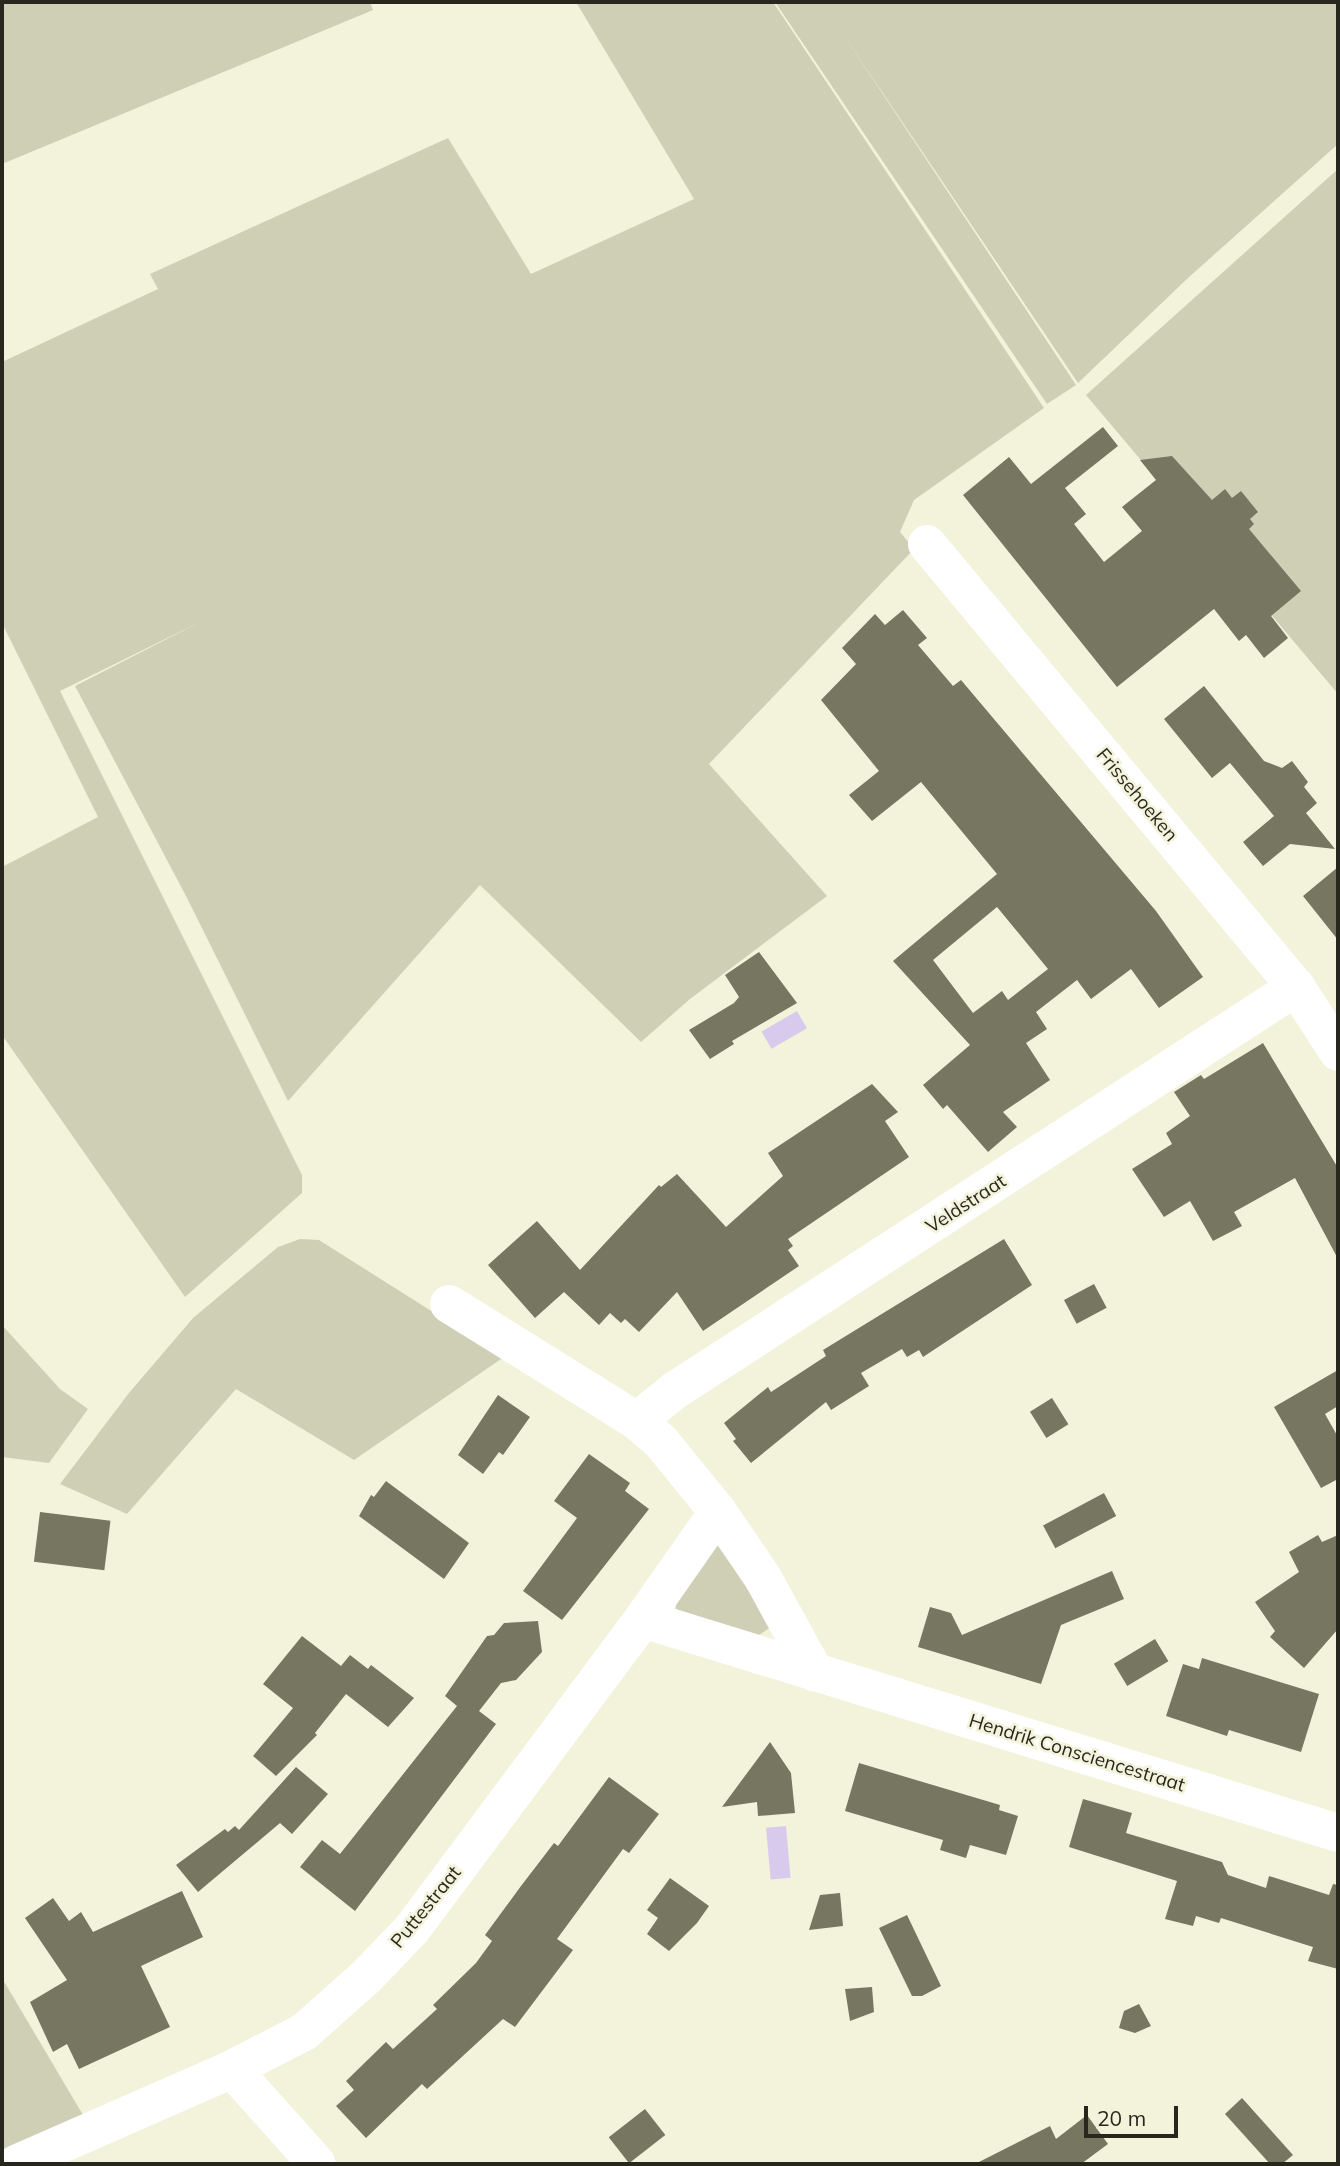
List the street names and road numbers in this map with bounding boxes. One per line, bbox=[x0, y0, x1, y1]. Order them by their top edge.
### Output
street label: Frissehoeken bbox=[1091, 744, 1183, 846]
street label: Veldstraat bbox=[922, 1170, 1010, 1238]
street label: Hendrik Consciencestraat bbox=[966, 1709, 1188, 1797]
street label: Puttestraat bbox=[386, 1861, 466, 1953]

